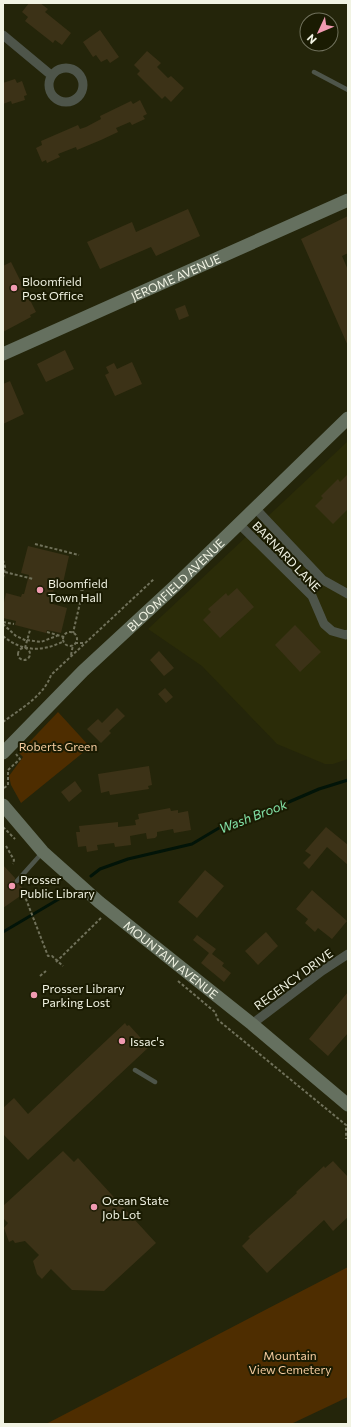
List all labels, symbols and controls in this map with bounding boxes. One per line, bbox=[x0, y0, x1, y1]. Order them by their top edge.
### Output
north arrow bbox=[299, 12, 339, 52]
text: N bbox=[304, 32, 319, 47]
street label: JEROME AVENUE bbox=[129, 251, 223, 304]
place label: Bloomfield Post Office bbox=[22, 274, 83, 302]
marker: Bloomfield Post Office bbox=[9, 283, 19, 293]
street label: BARNARD LANE bbox=[250, 518, 324, 594]
street label: BLOOMFIELD AVENUE bbox=[124, 535, 227, 634]
place label: Bloomfield Town Hall bbox=[48, 576, 108, 604]
marker: Bloomfield Town Hall bbox=[35, 585, 45, 595]
park label: Roberts Green bbox=[19, 739, 97, 753]
water label: Wash Brook bbox=[217, 795, 290, 836]
place label: Prosser Public Library bbox=[20, 872, 95, 900]
marker: Prosser Public Library bbox=[7, 881, 17, 891]
street label: MOUNTAIN AVENUE bbox=[121, 918, 221, 1001]
street label: REGENCY DRIVE bbox=[251, 946, 335, 1012]
place label: Prosser Library Parking Lost bbox=[42, 981, 125, 1009]
marker: Prosser Library Parking Lost bbox=[29, 990, 39, 1000]
place label: Issac's bbox=[130, 1034, 164, 1048]
marker: Issac's bbox=[117, 1036, 127, 1046]
place label: Ocean State Job Lot bbox=[102, 1193, 169, 1222]
marker: Ocean State Job Lot bbox=[89, 1202, 99, 1212]
park label: Mountain View Cemetery bbox=[249, 1348, 331, 1376]

